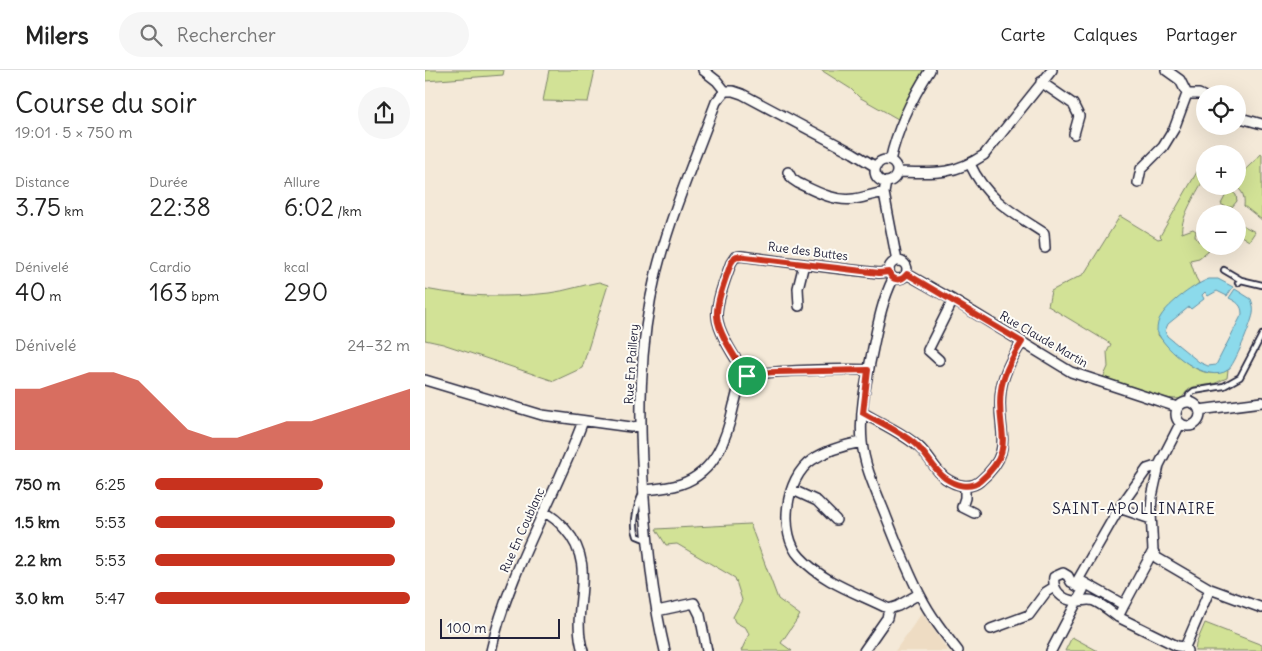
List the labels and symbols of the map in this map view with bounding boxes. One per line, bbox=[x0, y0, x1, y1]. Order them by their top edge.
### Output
street label: Rue des Buttes bbox=[767, 239, 849, 263]
street label: Rue Claude Martin bbox=[997, 308, 1091, 370]
street label: Rue En Paillery bbox=[621, 323, 641, 405]
pin bbox=[726, 355, 768, 397]
street label: Rue En Coublanc bbox=[497, 485, 547, 575]
district label: SAINT-APOLLINAIRE bbox=[1052, 499, 1216, 518]
scale bar bbox=[440, 616, 560, 639]

